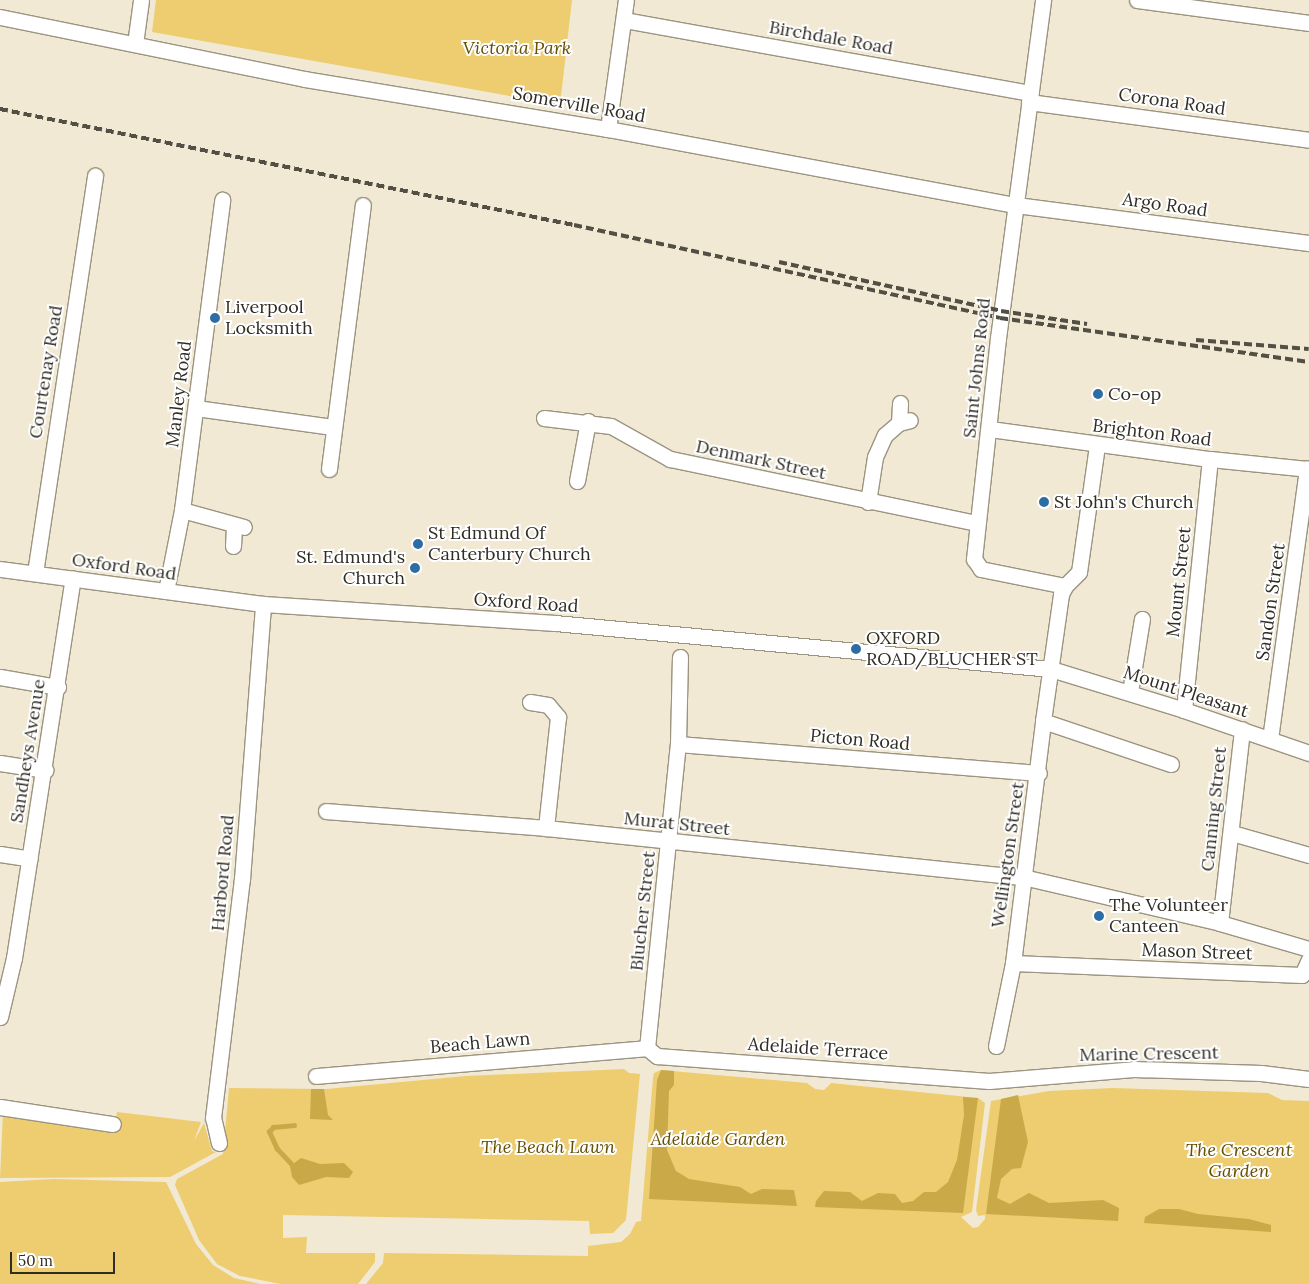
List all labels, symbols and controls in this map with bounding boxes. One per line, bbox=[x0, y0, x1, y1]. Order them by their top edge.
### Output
street label: Birchdale Road bbox=[767, 16, 895, 60]
park label: Victoria Park bbox=[463, 37, 571, 59]
street label: Somerville Road bbox=[511, 83, 647, 127]
street label: Corona Road bbox=[1117, 84, 1227, 120]
street label: Argo Road bbox=[1121, 188, 1209, 222]
place label: Liverpool Locksmith bbox=[225, 297, 313, 340]
street label: Saint Johns Road bbox=[959, 297, 995, 439]
street label: Courtenay Road bbox=[25, 304, 67, 440]
marker: Liverpool Locksmith bbox=[209, 312, 221, 324]
street label: Manley Road bbox=[162, 339, 196, 449]
place label: Co-op bbox=[1108, 383, 1161, 405]
marker: Co-op bbox=[1092, 388, 1104, 400]
street label: Brighton Road bbox=[1091, 415, 1213, 451]
street label: Denmark Street bbox=[694, 436, 828, 484]
place label: St John's Church bbox=[1054, 491, 1193, 513]
marker: St John's Church bbox=[1038, 496, 1050, 508]
place label: St Edmund Of Canterbury Church bbox=[428, 523, 591, 566]
street label: Mount Street bbox=[1162, 526, 1196, 638]
marker: St Edmund Of Canterbury Church bbox=[412, 538, 424, 550]
street label: Sandon Street bbox=[1252, 542, 1290, 662]
place label: St. Edmund's Church bbox=[296, 547, 405, 590]
street label: Oxford Road bbox=[70, 549, 178, 585]
marker: St. Edmund's Church bbox=[409, 562, 421, 574]
street label: Oxford Road bbox=[473, 589, 579, 617]
place label: OXFORD ROAD/BLUCHER ST bbox=[866, 628, 1038, 670]
marker: OXFORD ROAD/BLUCHER ST bbox=[850, 643, 862, 655]
street label: Mount Pleasant bbox=[1121, 662, 1251, 722]
street label: Sandheys Avenue bbox=[6, 678, 50, 824]
street label: Picton Road bbox=[809, 725, 911, 755]
street label: Canning Street bbox=[1197, 746, 1231, 872]
street label: Wellington Street bbox=[987, 781, 1029, 929]
street label: Murat Street bbox=[623, 808, 731, 840]
street label: Harbord Road bbox=[207, 814, 239, 932]
street label: Blucher Street bbox=[626, 850, 660, 972]
place label: The Volunteer Canteen bbox=[1109, 895, 1228, 938]
marker: The Volunteer Canteen bbox=[1093, 910, 1105, 922]
street label: Mason Street bbox=[1141, 939, 1253, 965]
street label: Beach Lawn bbox=[429, 1028, 531, 1058]
street label: Adelaide Terrace bbox=[747, 1033, 889, 1065]
street label: Marine Crescent bbox=[1079, 1042, 1219, 1066]
park label: Adelaide Garden bbox=[651, 1128, 785, 1150]
park label: The Beach Lawn bbox=[481, 1136, 615, 1158]
park label: The Crescent Garden bbox=[1186, 1140, 1292, 1182]
scale bar bbox=[12, 1242, 118, 1274]
text: 50 m bbox=[18, 1251, 53, 1270]

